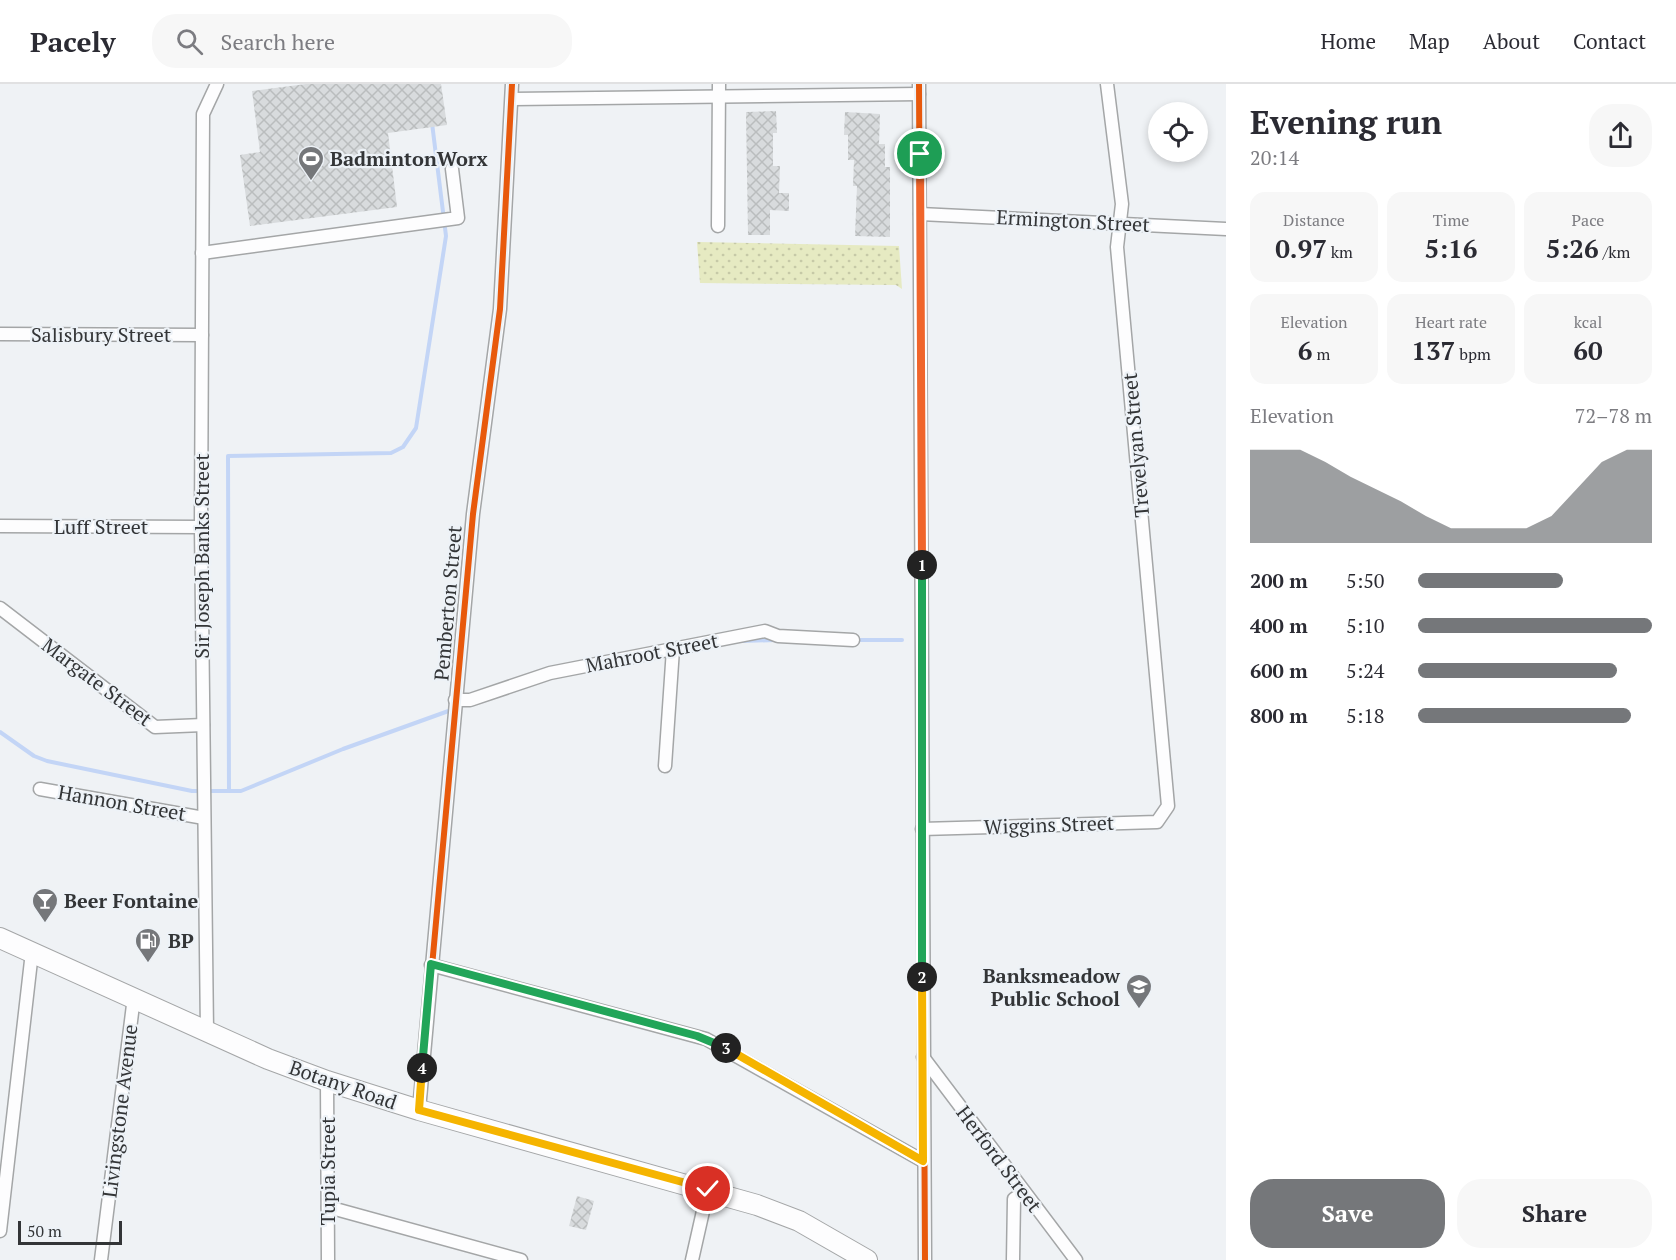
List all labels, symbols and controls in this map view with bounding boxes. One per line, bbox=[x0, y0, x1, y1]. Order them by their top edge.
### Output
search box bbox=[152, 14, 572, 68]
text: Pacely bbox=[30, 23, 116, 60]
icon: search bbox=[173, 25, 206, 58]
text: Search here bbox=[221, 27, 335, 56]
text: Home bbox=[1320, 27, 1376, 55]
text: Map bbox=[1409, 27, 1450, 55]
text: About bbox=[1483, 27, 1540, 55]
text: Contact bbox=[1573, 27, 1646, 55]
text: Evening run bbox=[1250, 100, 1442, 143]
map controls bbox=[1148, 102, 1208, 162]
button: locate bbox=[1148, 102, 1208, 162]
button: share bbox=[1589, 104, 1652, 167]
pin bbox=[894, 128, 945, 179]
icon: arrive bbox=[903, 137, 936, 170]
sports icon: BadmintonWorx bbox=[296, 144, 326, 182]
text: 20:14 bbox=[1250, 144, 1299, 171]
place label: BadmintonWorx bbox=[330, 145, 488, 172]
street label: Ermington Street bbox=[996, 203, 1151, 238]
text: Distance bbox=[1283, 209, 1345, 231]
text: Time bbox=[1433, 209, 1469, 231]
text: Pace bbox=[1572, 209, 1604, 231]
text: 0.97 bbox=[1275, 231, 1327, 265]
text: 5:16 bbox=[1425, 231, 1478, 265]
text: 5:26 bbox=[1546, 231, 1599, 265]
text: km bbox=[1327, 241, 1353, 263]
text: /km bbox=[1599, 241, 1630, 263]
text: Elevation bbox=[1280, 311, 1348, 333]
text: Heart rate bbox=[1415, 311, 1487, 333]
text: kcal bbox=[1574, 311, 1602, 333]
street label: Salisbury Street bbox=[31, 321, 172, 348]
text: 6 bbox=[1298, 333, 1313, 367]
text: 137 bbox=[1411, 333, 1455, 367]
text: 60 bbox=[1573, 333, 1603, 367]
text: m bbox=[1313, 343, 1330, 365]
text: bpm bbox=[1455, 343, 1491, 365]
street label: Trevelyan Street bbox=[1116, 371, 1155, 519]
text: Elevation bbox=[1250, 402, 1334, 429]
text: 72–78 m bbox=[1575, 402, 1652, 429]
street label: Sir Joseph Banks Street bbox=[188, 453, 215, 659]
street label: Luff Street bbox=[54, 513, 149, 540]
street label: Pemberton Street bbox=[427, 524, 468, 682]
pin: 1 bbox=[907, 550, 937, 580]
text: 1 bbox=[917, 554, 927, 576]
text: 200 m bbox=[1250, 567, 1308, 594]
text: 5:50 bbox=[1346, 567, 1385, 594]
text: 400 m bbox=[1250, 612, 1308, 639]
text: 5:10 bbox=[1346, 612, 1385, 639]
street label: Mahroot Street bbox=[583, 626, 721, 679]
street label: Margate Street bbox=[37, 631, 158, 732]
text: 600 m bbox=[1250, 657, 1308, 684]
text: 5:24 bbox=[1346, 657, 1385, 684]
text: 800 m bbox=[1250, 702, 1308, 729]
text: 5:18 bbox=[1346, 702, 1385, 729]
street label: Hannon Street bbox=[56, 778, 189, 827]
street label: Wiggins Street bbox=[983, 809, 1115, 840]
bar icon: Beer Fontaine bbox=[30, 886, 60, 924]
place label: Beer Fontaine bbox=[64, 887, 198, 914]
fuel station icon: BP bbox=[133, 926, 163, 964]
place label: BP bbox=[168, 927, 194, 954]
pin: 2 bbox=[907, 962, 937, 992]
place label: Banksmeadow Public School bbox=[983, 962, 1120, 1012]
text: 2 bbox=[917, 966, 927, 988]
school or university icon: Banksmeadow Public School bbox=[1124, 972, 1154, 1010]
street label: Livingstone Avenue bbox=[95, 1023, 144, 1199]
pin: 3 bbox=[711, 1033, 741, 1063]
text: 3 bbox=[721, 1037, 731, 1059]
pin: 4 bbox=[407, 1053, 437, 1083]
street label: Botany Road bbox=[286, 1054, 401, 1116]
text: 4 bbox=[417, 1057, 427, 1079]
street label: Herford Street bbox=[950, 1100, 1049, 1218]
street label: Tupia Street bbox=[314, 1116, 341, 1225]
pin bbox=[682, 1163, 733, 1214]
icon: check bbox=[691, 1172, 724, 1205]
button: Save bbox=[1250, 1179, 1445, 1248]
button: Share bbox=[1457, 1179, 1652, 1248]
scale bar bbox=[18, 1218, 122, 1246]
text: 50 m bbox=[27, 1220, 62, 1242]

